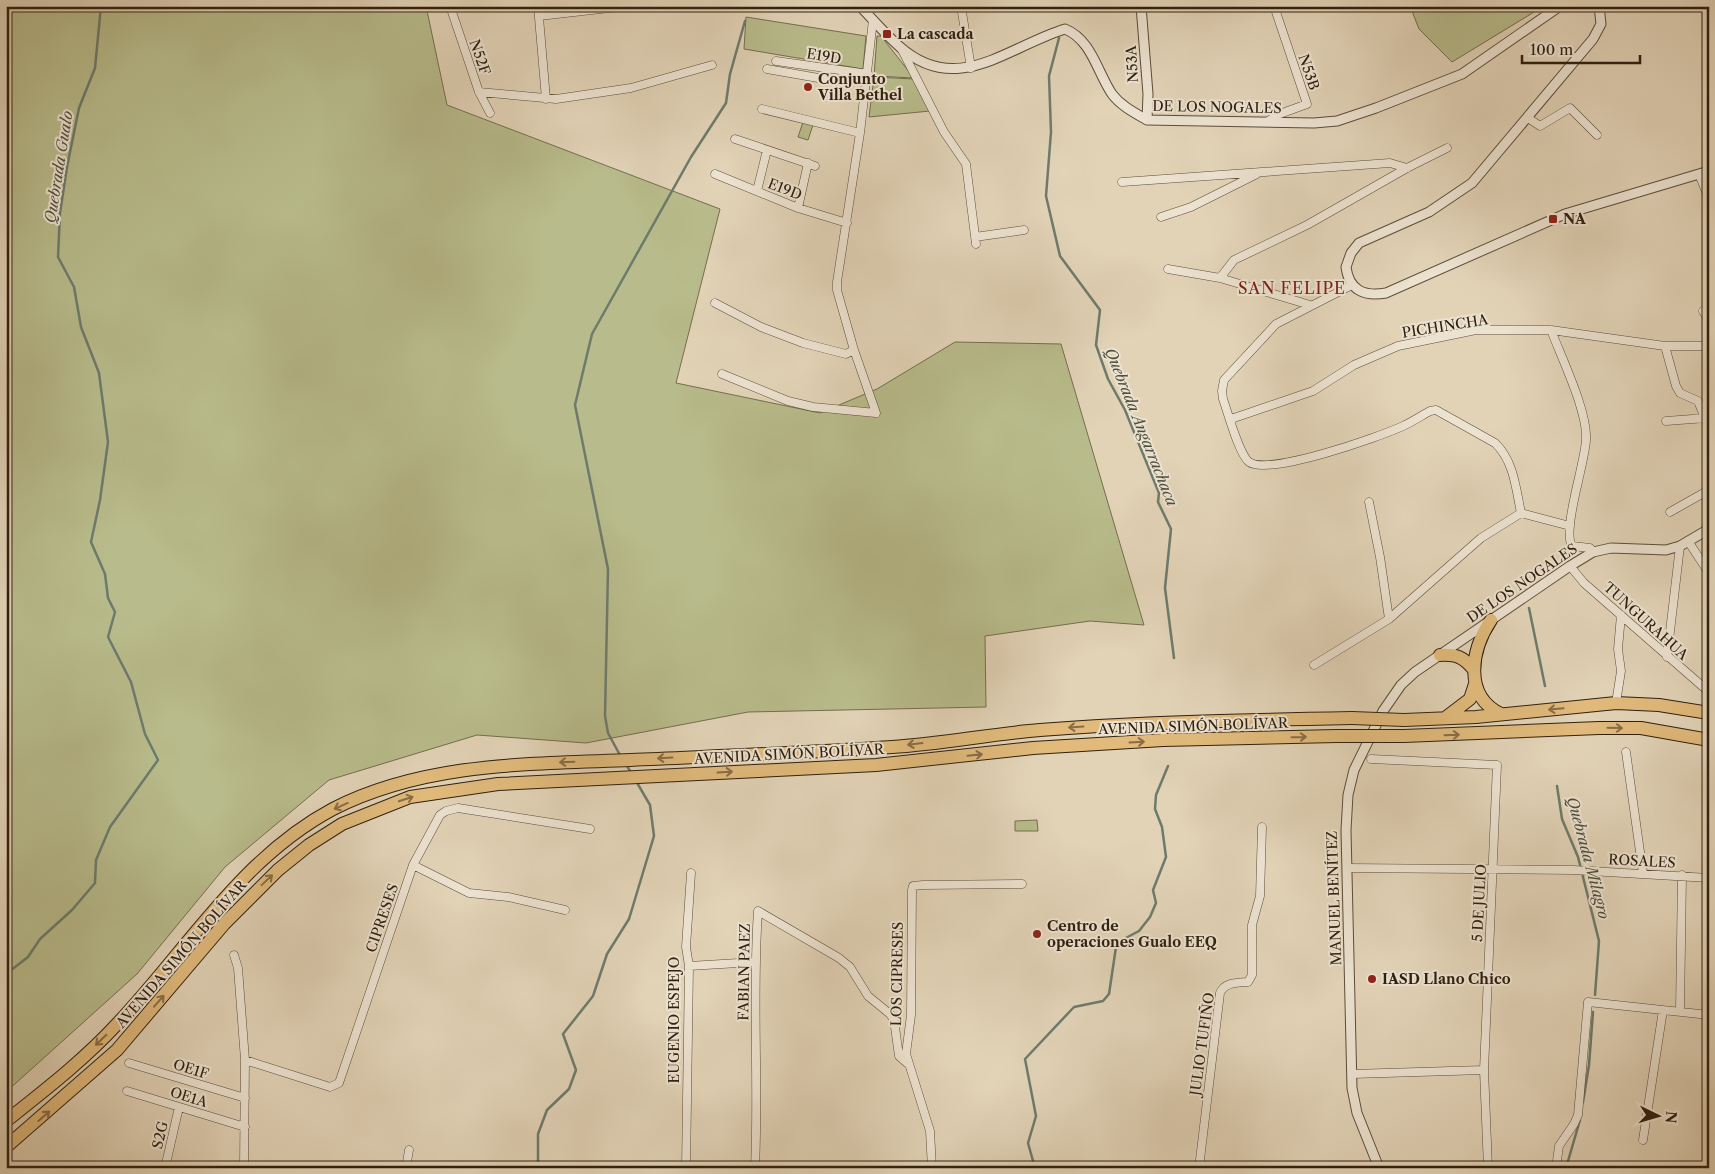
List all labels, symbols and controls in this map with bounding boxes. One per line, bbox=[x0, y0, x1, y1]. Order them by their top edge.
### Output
place label: La cascada bbox=[897, 25, 975, 43]
marker: La cascada bbox=[881, 28, 893, 40]
scale bar bbox=[1522, 32, 1640, 64]
street label: N52F bbox=[466, 37, 494, 77]
text: 100 m bbox=[1530, 40, 1573, 59]
street label: E19D bbox=[805, 44, 843, 68]
street label: N53A bbox=[1122, 44, 1142, 83]
street label: N53B bbox=[1295, 52, 1324, 92]
place label: Conjunto Villa Bethel bbox=[817, 70, 902, 104]
marker: Conjunto Villa Bethel bbox=[802, 81, 814, 93]
street label: DE LOS NOGALES bbox=[1152, 97, 1282, 117]
water label: Quebrada Gualo bbox=[40, 109, 77, 224]
street label: E19D bbox=[765, 174, 805, 204]
place label: NA bbox=[1563, 210, 1587, 228]
marker: NA bbox=[1547, 213, 1559, 225]
district label: SAN FELIPE bbox=[1238, 278, 1346, 298]
street label: PICHINCHA bbox=[1401, 310, 1490, 342]
water label: Quebrada Angarrachaca bbox=[1101, 345, 1182, 509]
street label: DE LOS NOGALES bbox=[1463, 539, 1581, 627]
street label: TUNGURAHUA bbox=[1600, 578, 1693, 664]
one-way arrow bbox=[1548, 704, 1564, 714]
street label: AVENIDA SIMÓN BOLÍVAR bbox=[1097, 713, 1289, 738]
one-way arrow bbox=[1068, 723, 1084, 732]
one-way arrow bbox=[1606, 723, 1622, 733]
one-way arrow bbox=[1444, 730, 1460, 740]
one-way arrow bbox=[1290, 732, 1307, 742]
one-way arrow bbox=[1128, 737, 1144, 747]
street label: AVENIDA SIMÓN BOLÍVAR bbox=[693, 739, 885, 768]
one-way arrow bbox=[907, 739, 923, 749]
one-way arrow bbox=[966, 750, 982, 760]
one-way arrow bbox=[657, 754, 673, 763]
one-way arrow bbox=[559, 758, 575, 767]
one-way arrow bbox=[717, 768, 733, 777]
one-way arrow bbox=[397, 794, 413, 803]
water label: Quebrada Milagro bbox=[1563, 795, 1614, 921]
one-way arrow bbox=[334, 802, 349, 811]
street label: MANUEL BENÍTEZ bbox=[1322, 830, 1345, 966]
street label: ROSALES bbox=[1608, 850, 1676, 872]
street label: 5 DE JULIO bbox=[1468, 864, 1490, 942]
one-way arrow bbox=[261, 874, 273, 886]
street label: AVENIDA SIMÓN BOLÍVAR bbox=[110, 875, 251, 1032]
street label: CIPRESES bbox=[362, 881, 402, 955]
place label: Centro de operaciones Gualo EEQ bbox=[1047, 917, 1217, 951]
street label: LOS CIPRESES bbox=[887, 922, 907, 1026]
street label: FABIAN PAEZ bbox=[734, 923, 754, 1021]
marker: Centro de operaciones Gualo EEQ bbox=[1031, 928, 1043, 940]
street label: EUGENIO ESPEJO bbox=[665, 957, 683, 1083]
place label: IASD Llano Chico bbox=[1382, 970, 1511, 988]
marker: IASD Llano Chico bbox=[1366, 973, 1378, 985]
street label: JULIO TUFIÑO bbox=[1185, 991, 1218, 1099]
one-way arrow bbox=[153, 995, 164, 1008]
one-way arrow bbox=[95, 1034, 107, 1046]
street label: OE1F bbox=[171, 1055, 211, 1083]
street label: OE1A bbox=[168, 1083, 210, 1111]
north arrow bbox=[1632, 1092, 1682, 1142]
one-way arrow bbox=[37, 1110, 50, 1122]
text: N bbox=[1661, 1110, 1680, 1124]
street label: S2G bbox=[148, 1119, 172, 1151]

